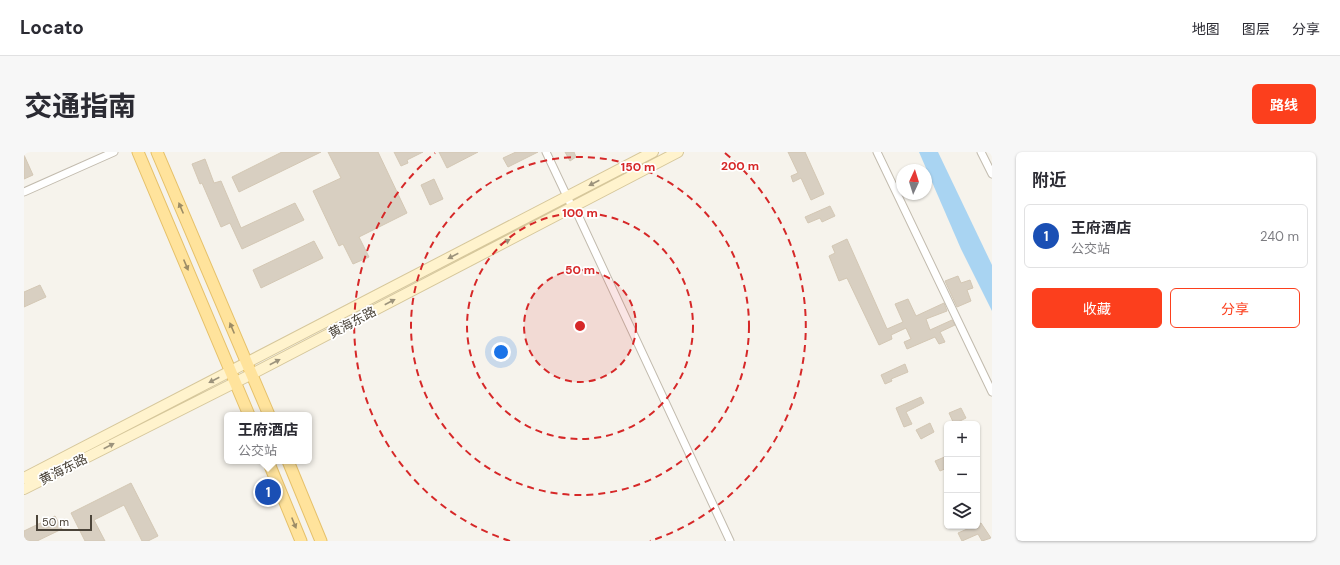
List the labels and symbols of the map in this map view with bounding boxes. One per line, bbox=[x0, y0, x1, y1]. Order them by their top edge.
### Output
text: 200 m bbox=[721, 158, 759, 174]
text: 150 m bbox=[621, 159, 655, 175]
north arrow bbox=[896, 164, 932, 200]
one-way arrow bbox=[588, 180, 599, 186]
one-way arrow bbox=[177, 202, 184, 214]
text: 100 m bbox=[562, 205, 598, 221]
one-way arrow bbox=[500, 239, 511, 245]
one-way arrow bbox=[447, 252, 459, 259]
one-way arrow bbox=[183, 260, 189, 271]
text: 50 m bbox=[565, 262, 595, 278]
one-way arrow bbox=[384, 298, 396, 305]
street label: 黄海东路 bbox=[325, 303, 379, 342]
centre of rings bbox=[573, 319, 587, 333]
one-way arrow bbox=[229, 322, 235, 333]
your location bbox=[491, 342, 511, 362]
one-way arrow bbox=[269, 359, 281, 365]
one-way arrow bbox=[208, 377, 219, 383]
one-way arrow bbox=[103, 443, 114, 449]
street label: 黄海东路 bbox=[36, 450, 90, 489]
pin: 1 bbox=[255, 477, 281, 507]
scale bar bbox=[36, 513, 92, 532]
one-way arrow bbox=[291, 517, 297, 529]

